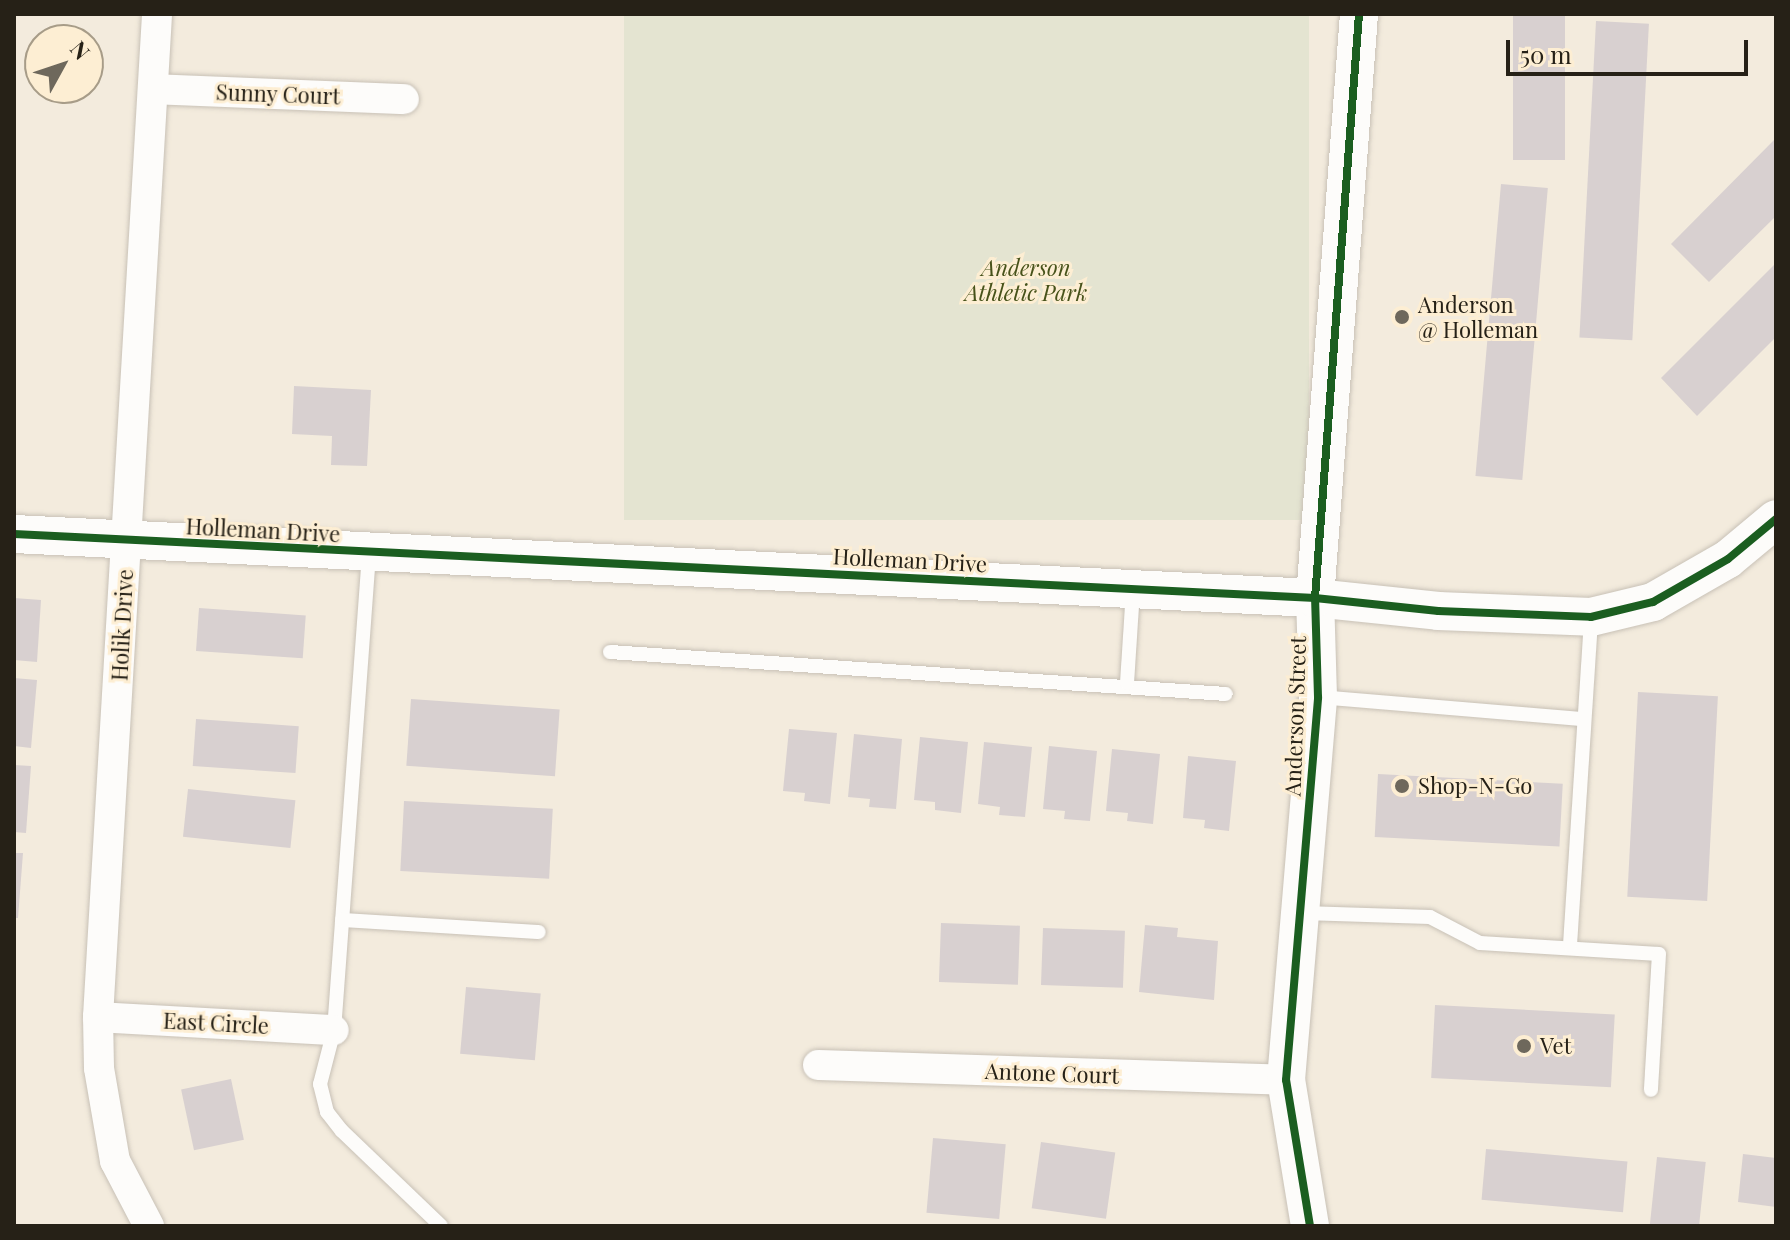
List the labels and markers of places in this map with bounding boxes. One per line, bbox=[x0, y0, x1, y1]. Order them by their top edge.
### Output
place label: Anderson @ Holleman bbox=[1418, 291, 1538, 342]
marker: Anderson @ Holleman bbox=[1393, 308, 1411, 326]
place label: Shop-N-Go bbox=[1418, 773, 1532, 799]
marker: Shop-N-Go bbox=[1393, 777, 1411, 795]
place label: Vet bbox=[1540, 1033, 1571, 1059]
marker: Vet bbox=[1515, 1037, 1533, 1055]

